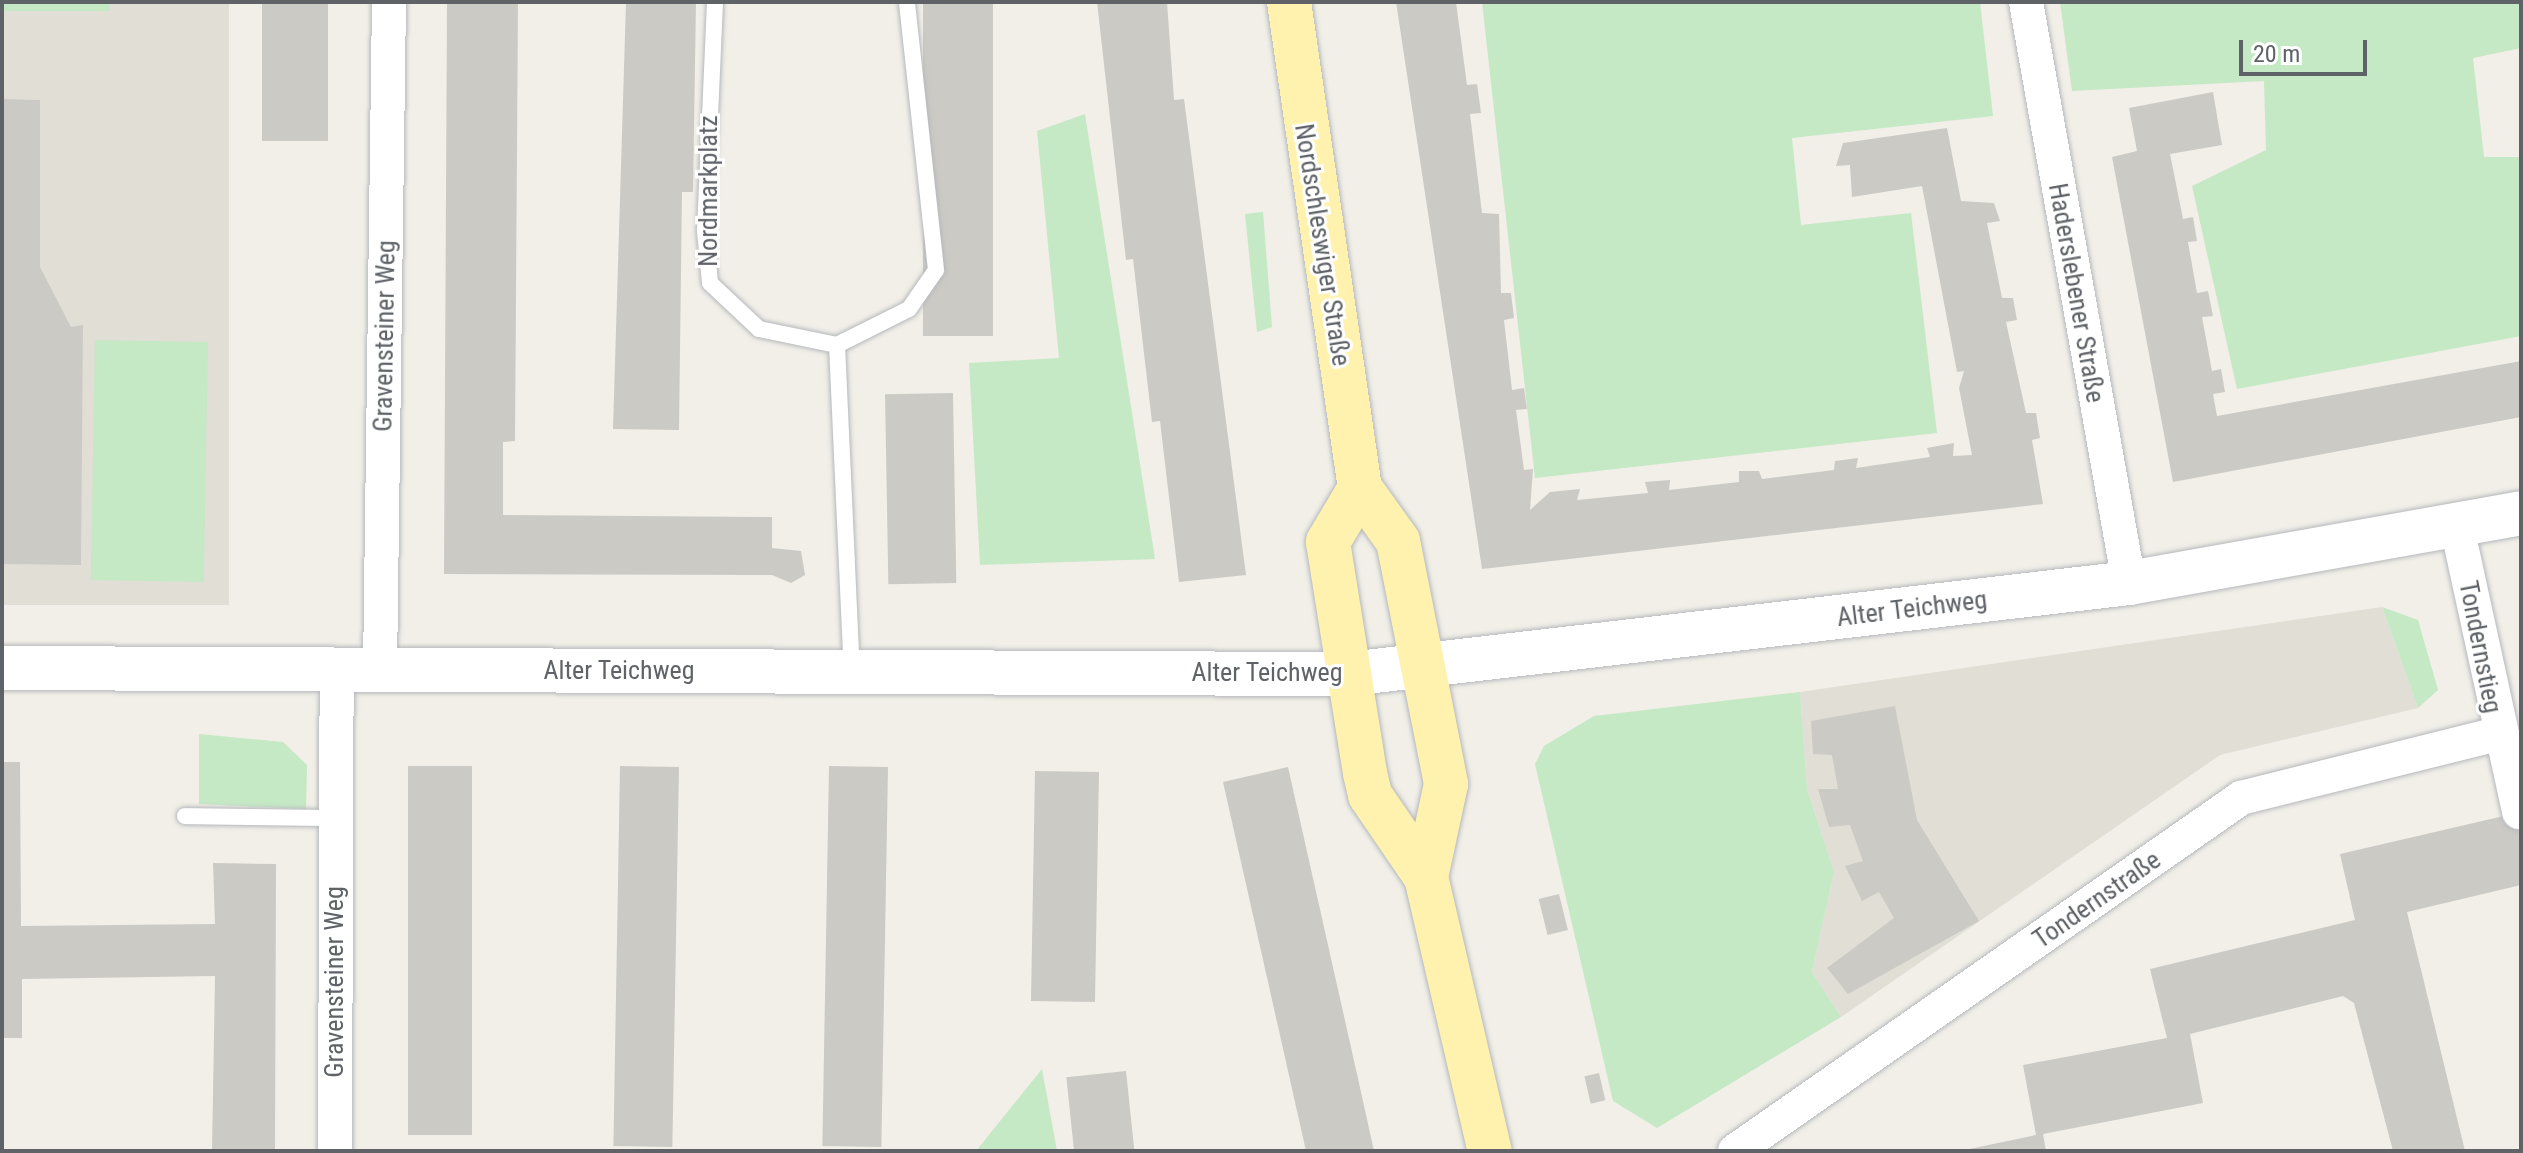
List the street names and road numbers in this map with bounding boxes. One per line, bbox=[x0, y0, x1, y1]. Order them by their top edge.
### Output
street label: Nordmarkplatz bbox=[693, 115, 725, 267]
street label: Nordschleswiger Straße bbox=[1287, 122, 1357, 368]
street label: Haderslebener Straße bbox=[2041, 181, 2111, 405]
street label: Gravensteiner Weg bbox=[368, 240, 402, 432]
street label: Tondernstieg bbox=[2452, 578, 2508, 716]
street label: Alter Teichweg bbox=[1835, 584, 1989, 634]
street label: Alter Teichweg bbox=[543, 655, 695, 687]
street label: Alter Teichweg bbox=[1191, 657, 1343, 689]
street label: Tondernstraße bbox=[2027, 845, 2167, 955]
street label: Gravensteiner Weg bbox=[319, 886, 351, 1078]

